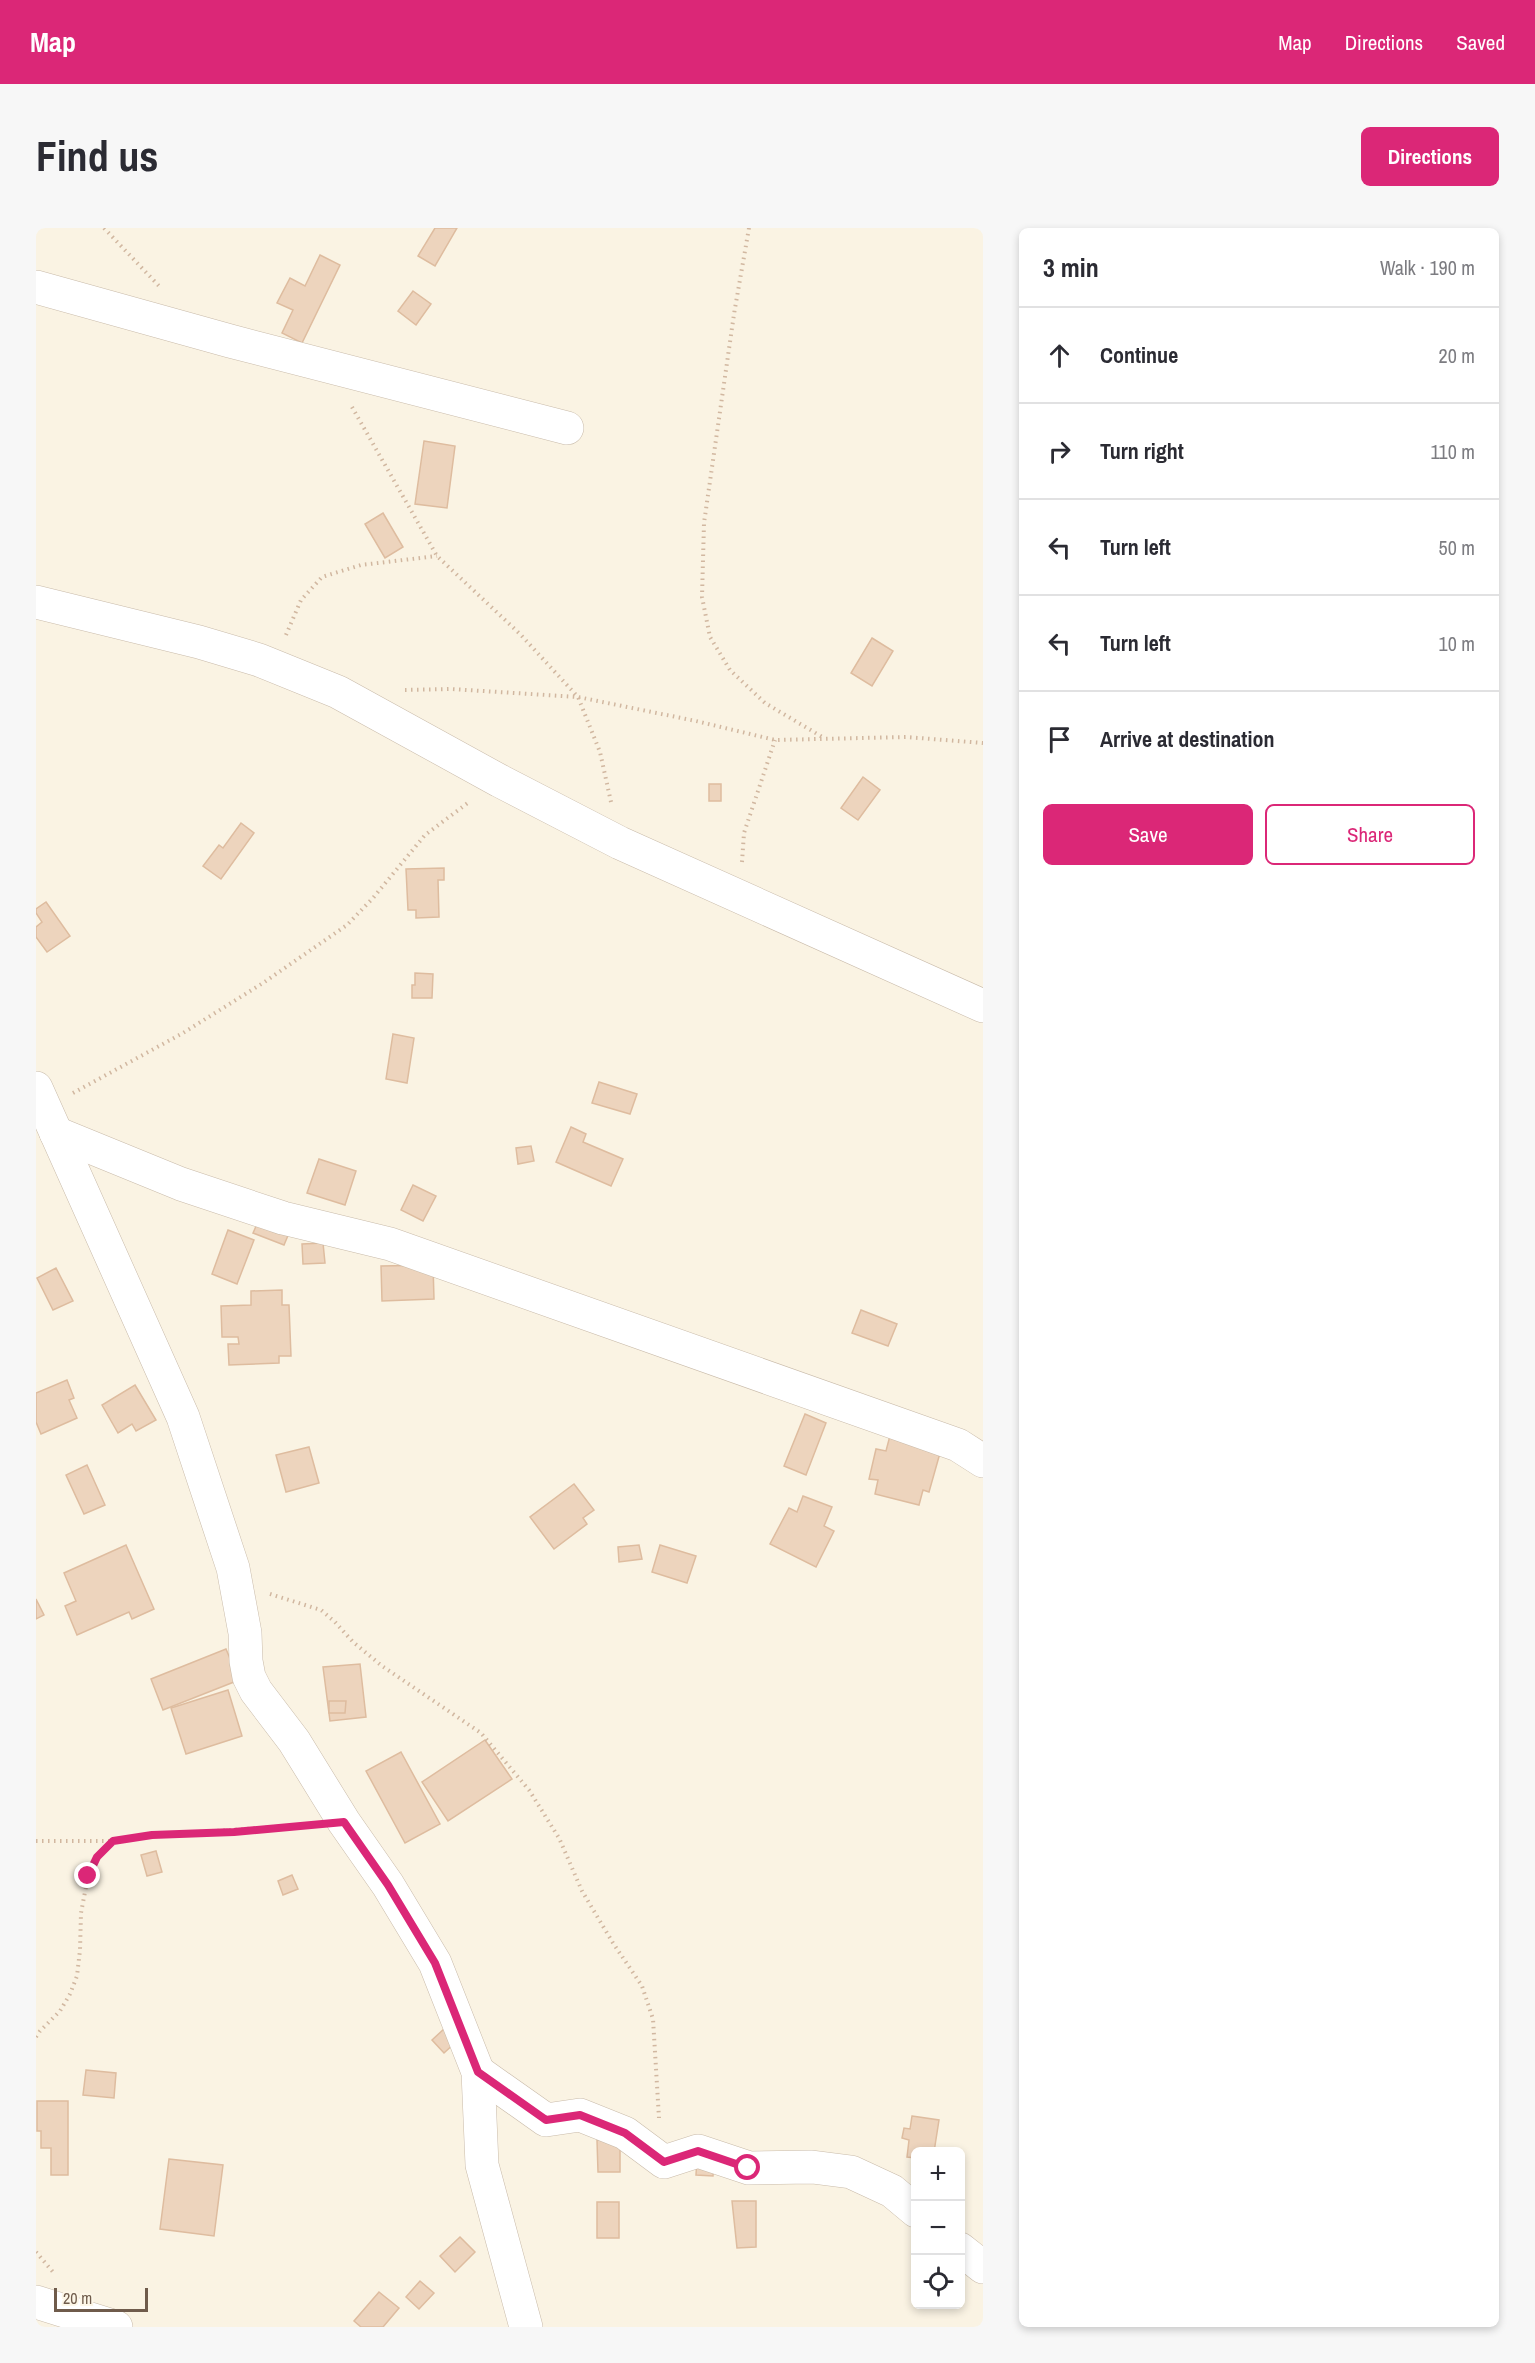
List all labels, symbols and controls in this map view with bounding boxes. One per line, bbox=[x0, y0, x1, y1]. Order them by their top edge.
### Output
text: Map bbox=[30, 23, 76, 61]
text: Map bbox=[1278, 28, 1312, 57]
text: Directions bbox=[1345, 28, 1423, 57]
text: Saved bbox=[1456, 28, 1505, 57]
button: Directions bbox=[1361, 127, 1499, 186]
text: Find us bbox=[36, 128, 158, 184]
text: 3 min bbox=[1043, 250, 1099, 285]
text: Walk · 190 m bbox=[1380, 254, 1475, 281]
icon: ahead bbox=[1043, 339, 1076, 372]
text: Continue bbox=[1100, 340, 1178, 370]
text: 20 m bbox=[1439, 342, 1475, 369]
icon: right bbox=[1043, 435, 1076, 468]
text: Turn right bbox=[1100, 436, 1184, 466]
text: 110 m bbox=[1431, 438, 1475, 465]
icon: left bbox=[1043, 531, 1076, 564]
text: Turn left bbox=[1100, 532, 1171, 562]
text: 50 m bbox=[1439, 534, 1475, 561]
icon: left bbox=[1043, 627, 1076, 660]
text: Turn left bbox=[1100, 628, 1171, 658]
text: 10 m bbox=[1439, 630, 1475, 657]
icon: arrive bbox=[1043, 723, 1076, 756]
text: Arrive at destination bbox=[1100, 724, 1274, 754]
button: Save bbox=[1043, 804, 1253, 865]
button: Share bbox=[1265, 804, 1475, 865]
route end bbox=[74, 1862, 100, 1888]
map controls bbox=[911, 2147, 965, 2309]
button: + bbox=[911, 2147, 965, 2201]
route start bbox=[734, 2154, 760, 2180]
button: − bbox=[911, 2201, 965, 2255]
button: locate bbox=[911, 2255, 965, 2309]
scale bar bbox=[54, 2285, 148, 2312]
text: 20 m bbox=[63, 2287, 92, 2309]

